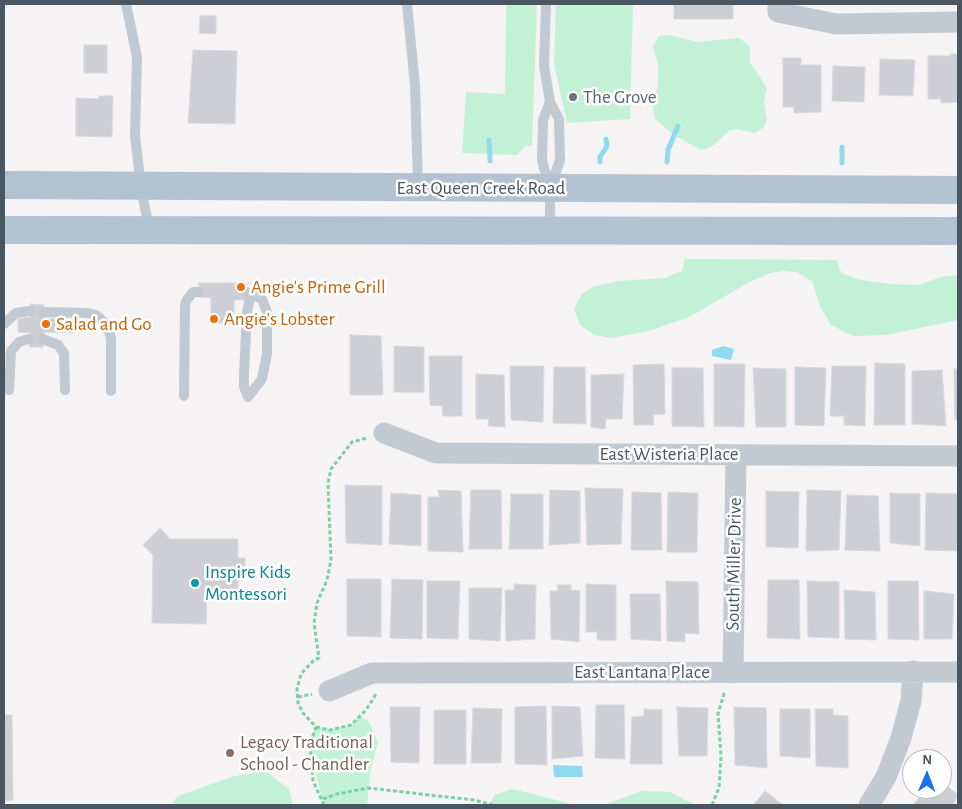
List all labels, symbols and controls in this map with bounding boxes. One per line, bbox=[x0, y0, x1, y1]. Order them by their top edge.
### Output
place label: The Grove bbox=[583, 86, 657, 108]
marker: The Grove bbox=[567, 91, 579, 103]
street label: East Queen Creek Road bbox=[397, 177, 565, 199]
place label: Angie's Prime Grill bbox=[251, 276, 386, 298]
marker: Angie's Prime Grill bbox=[235, 281, 247, 293]
place label: Angie's Lobster bbox=[224, 308, 335, 330]
place label: Salad and Go bbox=[56, 313, 152, 335]
marker: Angie's Lobster bbox=[208, 313, 220, 325]
marker: Salad and Go bbox=[40, 318, 52, 330]
street label: East Wisteria Place bbox=[600, 443, 738, 465]
street label: South Miller Drive bbox=[721, 497, 747, 631]
place label: Inspire Kids Montessori bbox=[205, 561, 291, 605]
marker: Inspire Kids Montessori bbox=[189, 577, 201, 589]
street label: East Lantana Place bbox=[574, 661, 710, 683]
place label: Legacy Traditional School - Chandler bbox=[240, 731, 373, 775]
marker: Legacy Traditional School - Chandler bbox=[224, 747, 236, 759]
north arrow bbox=[902, 749, 952, 799]
text: N bbox=[922, 753, 932, 767]

